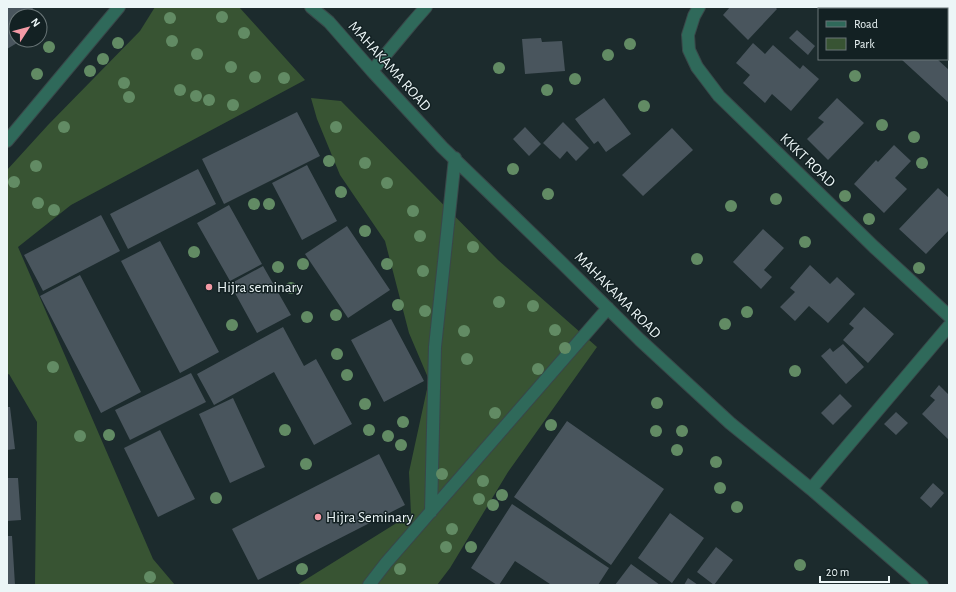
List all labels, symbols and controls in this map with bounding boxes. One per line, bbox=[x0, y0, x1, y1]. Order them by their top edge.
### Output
north arrow bbox=[8, 8, 48, 48]
legend bbox=[818, 8, 948, 60]
text: N bbox=[29, 16, 42, 29]
text: Road bbox=[854, 18, 878, 30]
street label: MAHAKAMA ROAD bbox=[346, 19, 434, 114]
text: Park bbox=[854, 38, 875, 50]
street label: KKKT ROAD bbox=[777, 131, 838, 190]
street label: MAHAKAMA ROAD bbox=[572, 249, 664, 342]
place label: Hijra seminary bbox=[217, 280, 304, 295]
marker: Hijra seminary bbox=[204, 282, 214, 292]
place label: Hijra Seminary bbox=[326, 510, 414, 525]
marker: Hijra Seminary bbox=[313, 512, 323, 522]
scale bar bbox=[820, 558, 889, 584]
text: 20 m bbox=[826, 566, 849, 578]

